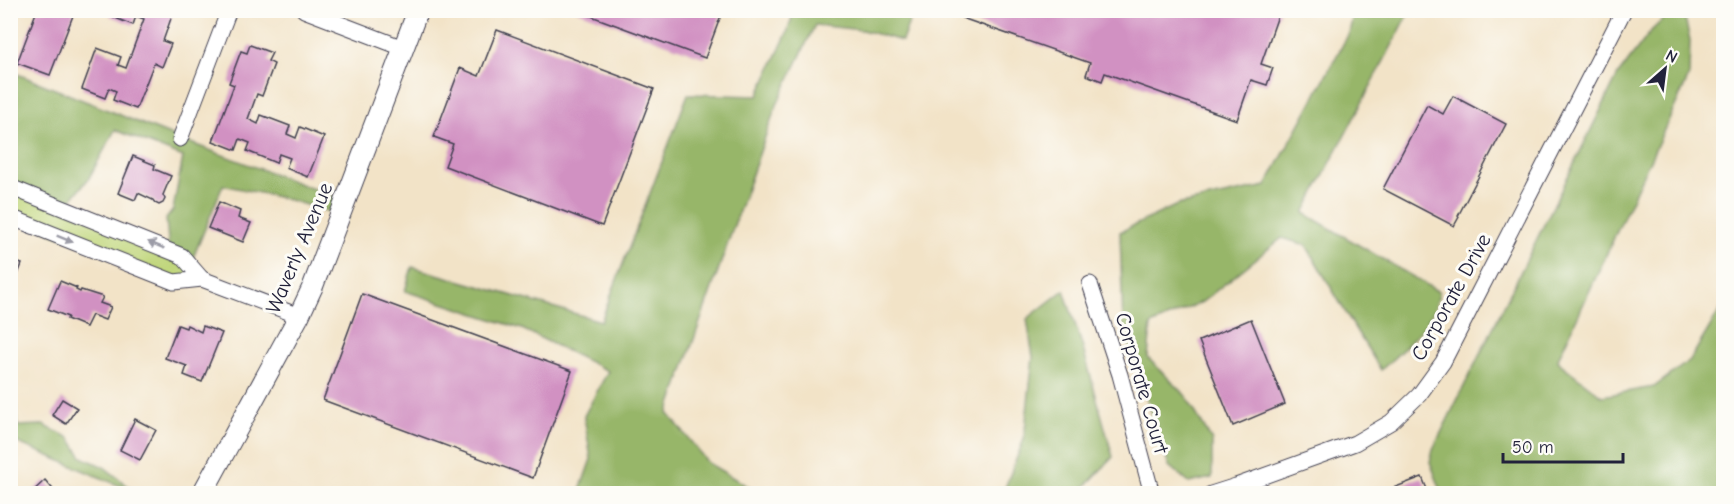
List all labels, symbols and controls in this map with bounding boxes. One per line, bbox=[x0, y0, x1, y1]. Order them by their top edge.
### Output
north arrow bbox=[1635, 39, 1695, 99]
text: N bbox=[1663, 46, 1680, 67]
street label: Waverly Avenue bbox=[261, 179, 337, 317]
street label: Corporate Drive bbox=[1406, 229, 1496, 365]
one-way arrow bbox=[56, 235, 74, 244]
one-way arrow bbox=[146, 240, 164, 250]
street label: Corporate Court bbox=[1110, 310, 1174, 457]
scale bar bbox=[1503, 426, 1623, 464]
text: 50 m bbox=[1512, 437, 1554, 458]

